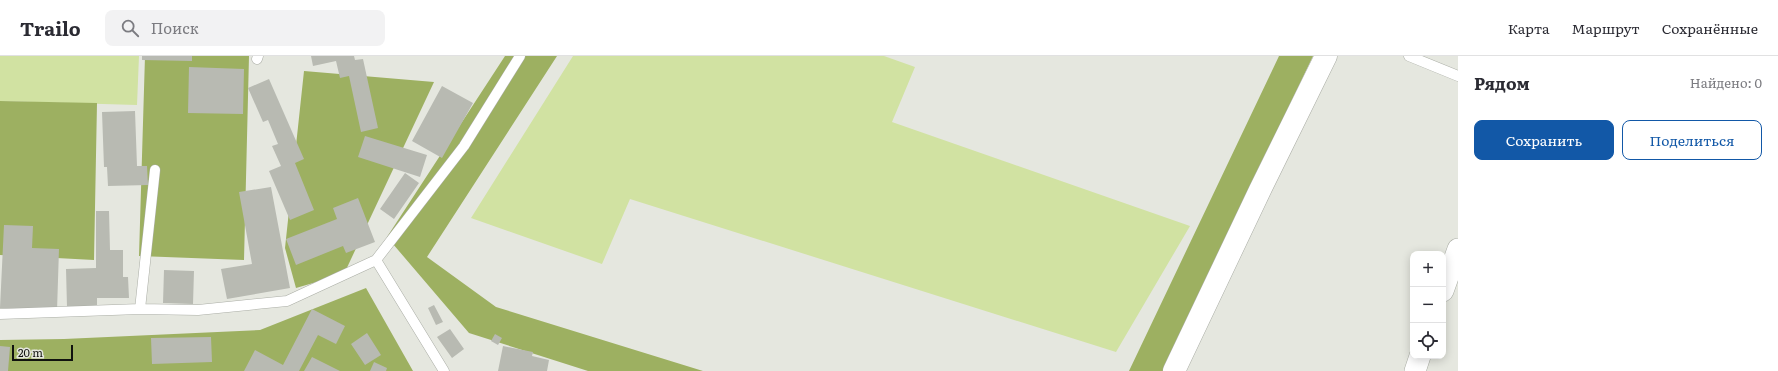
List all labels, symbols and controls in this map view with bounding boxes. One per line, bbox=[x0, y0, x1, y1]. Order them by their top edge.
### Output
search box bbox=[105, 10, 385, 46]
text: Trailo bbox=[20, 14, 81, 42]
text: Поиск bbox=[151, 16, 199, 39]
icon: search bbox=[119, 17, 141, 39]
text: Карта bbox=[1508, 18, 1550, 38]
text: Маршрут bbox=[1572, 18, 1640, 38]
text: Сохранённые bbox=[1662, 18, 1758, 38]
text: Рядом bbox=[1474, 70, 1530, 95]
text: Найдено: 0 bbox=[1690, 73, 1762, 92]
button: Сохранить bbox=[1474, 120, 1614, 160]
button: Поделиться bbox=[1622, 120, 1762, 160]
map controls bbox=[1410, 251, 1446, 359]
button: + bbox=[1410, 251, 1446, 287]
button: − bbox=[1410, 287, 1446, 323]
button: locate bbox=[1410, 323, 1446, 359]
scale bar bbox=[12, 343, 73, 362]
text: 20 m bbox=[18, 344, 43, 360]

